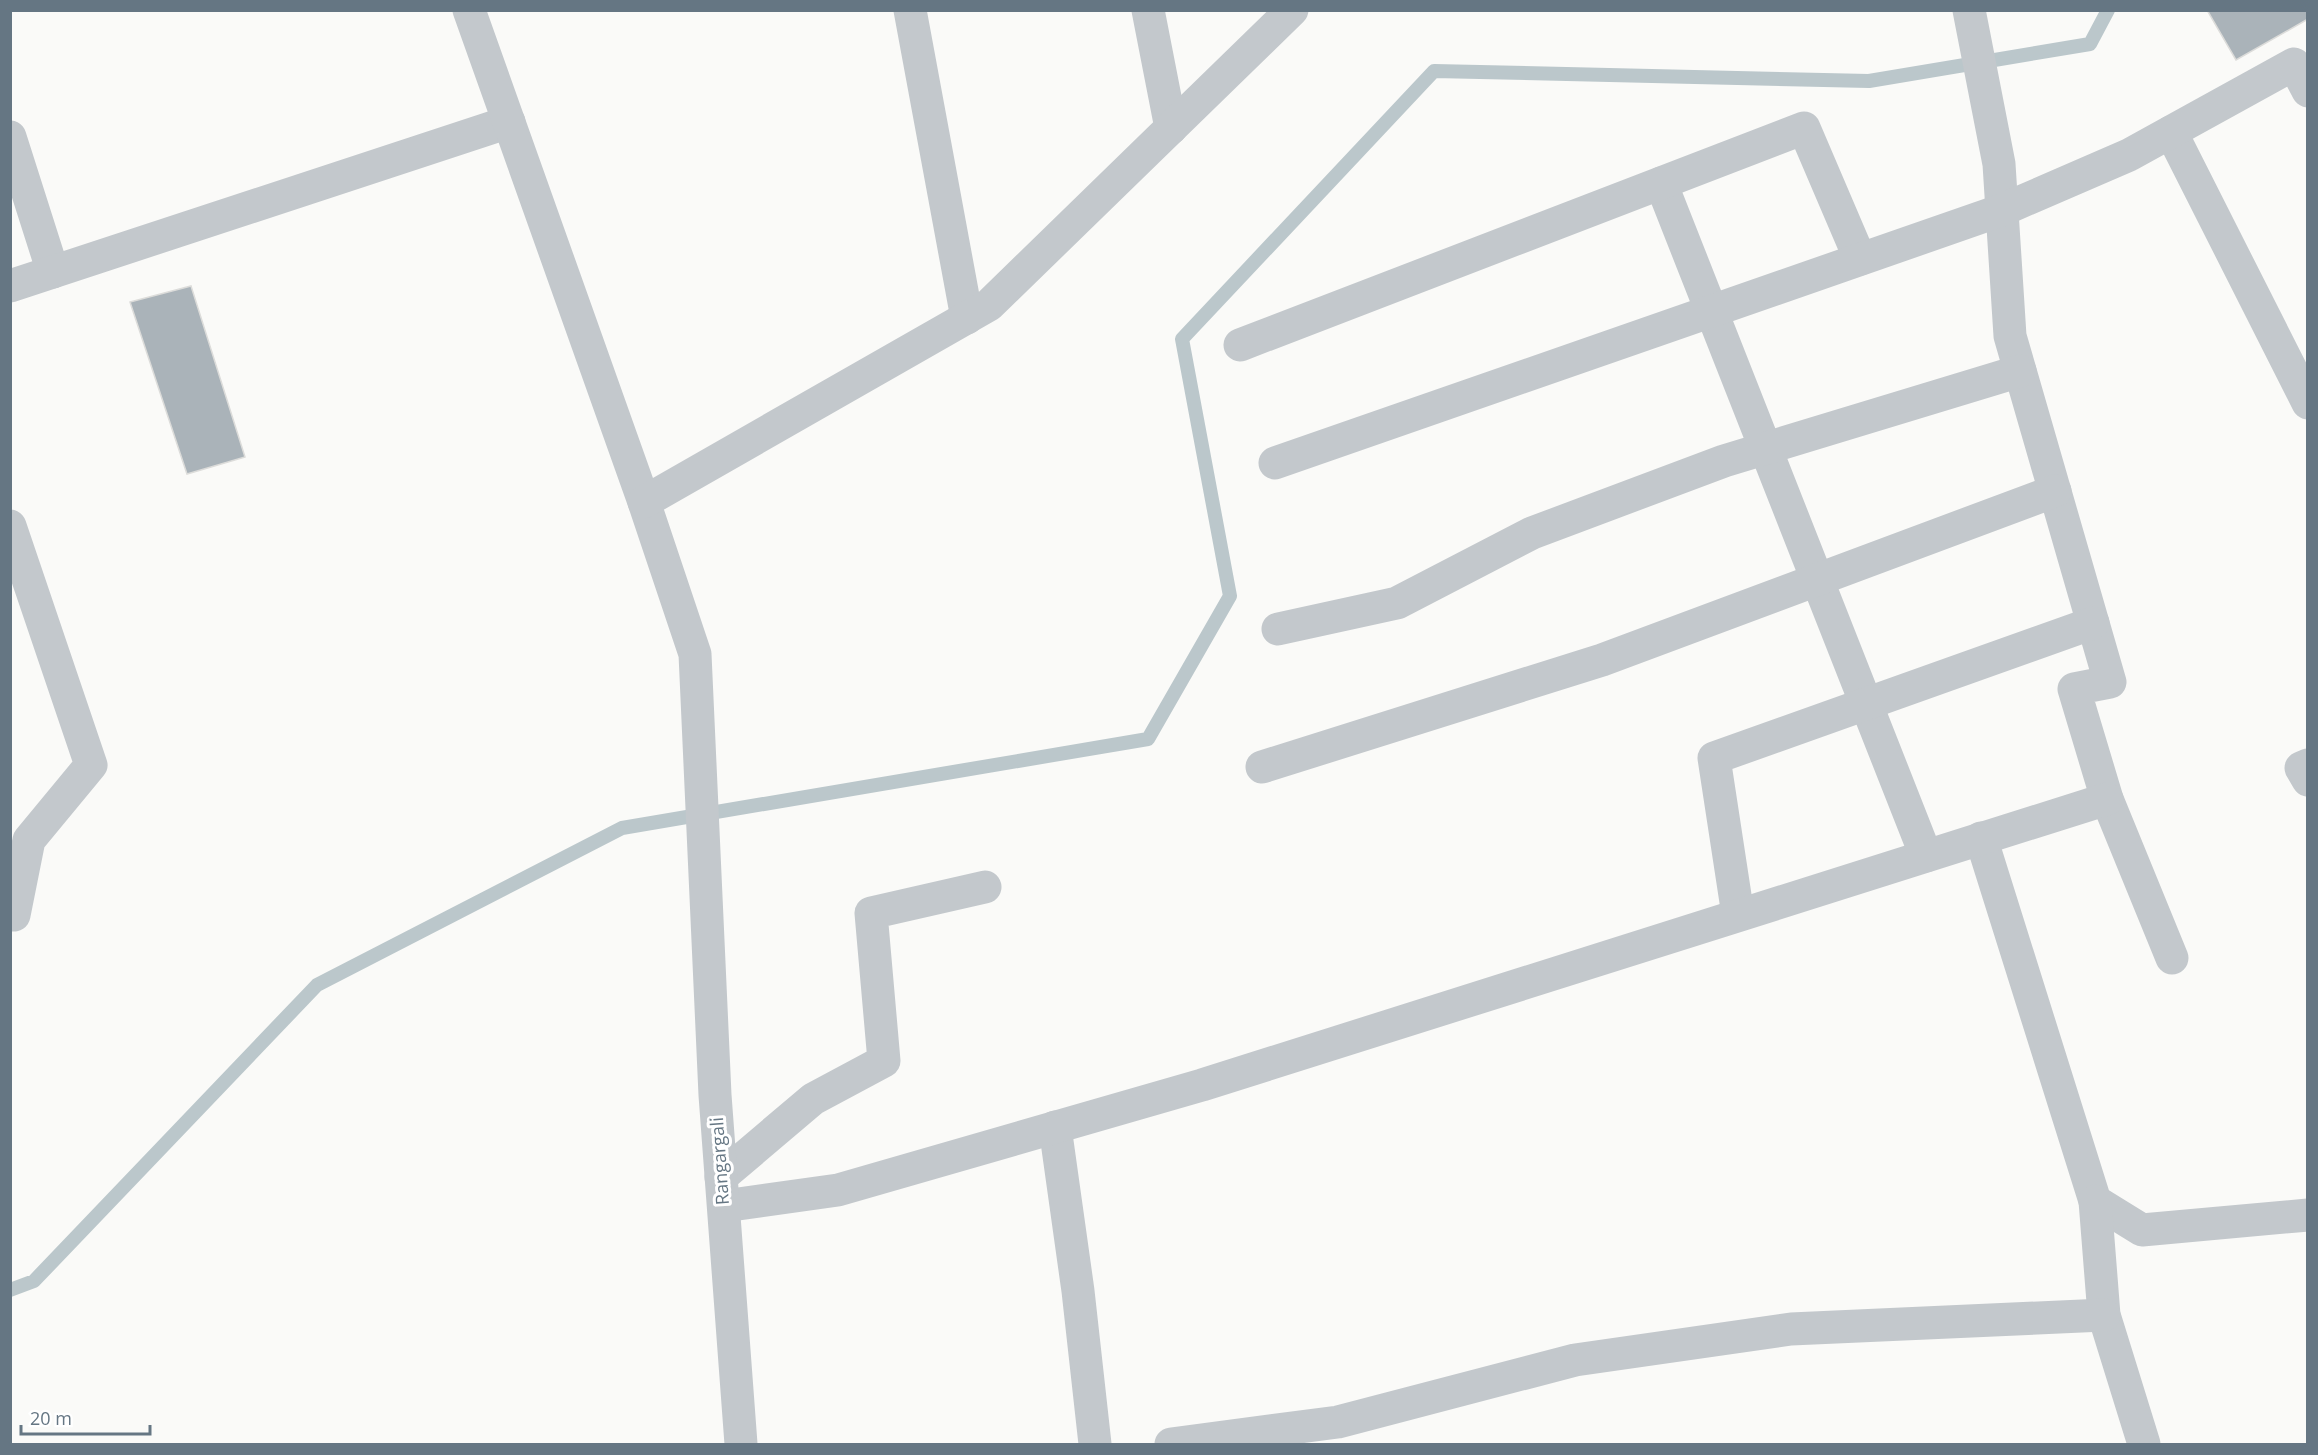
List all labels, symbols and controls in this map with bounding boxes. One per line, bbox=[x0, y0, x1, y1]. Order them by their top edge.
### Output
street label: Rangargali bbox=[704, 1116, 734, 1206]
scale bar bbox=[21, 1398, 150, 1436]
text: 20 m bbox=[30, 1406, 72, 1430]

